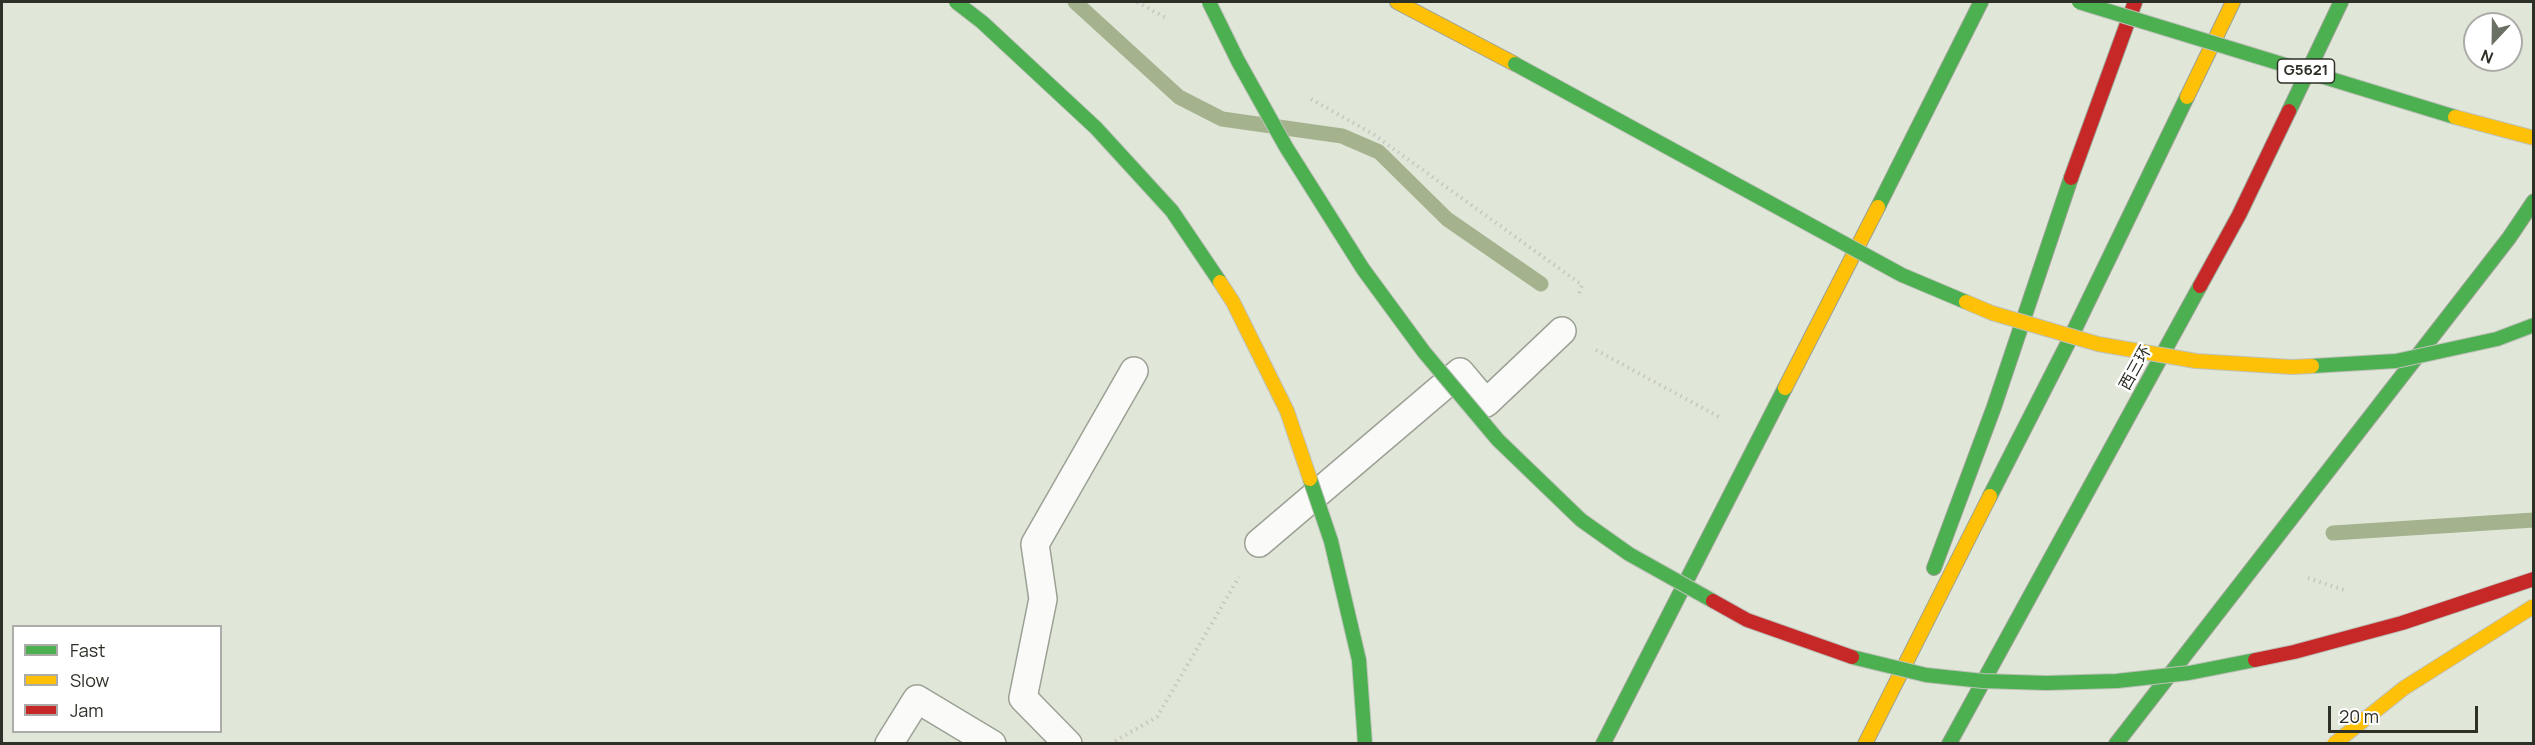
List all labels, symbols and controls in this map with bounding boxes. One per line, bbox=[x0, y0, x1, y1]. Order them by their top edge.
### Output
north arrow bbox=[2463, 12, 2523, 72]
text: N bbox=[2478, 44, 2496, 69]
road number: G5621 bbox=[2278, 59, 2334, 83]
street label: 西三环 bbox=[2116, 342, 2156, 394]
legend bbox=[12, 625, 222, 733]
text: Fast bbox=[70, 638, 105, 662]
text: Slow bbox=[70, 668, 109, 692]
scale bar bbox=[2331, 694, 2481, 732]
text: Jam bbox=[70, 698, 104, 722]
text: 20 m bbox=[2339, 704, 2379, 728]

